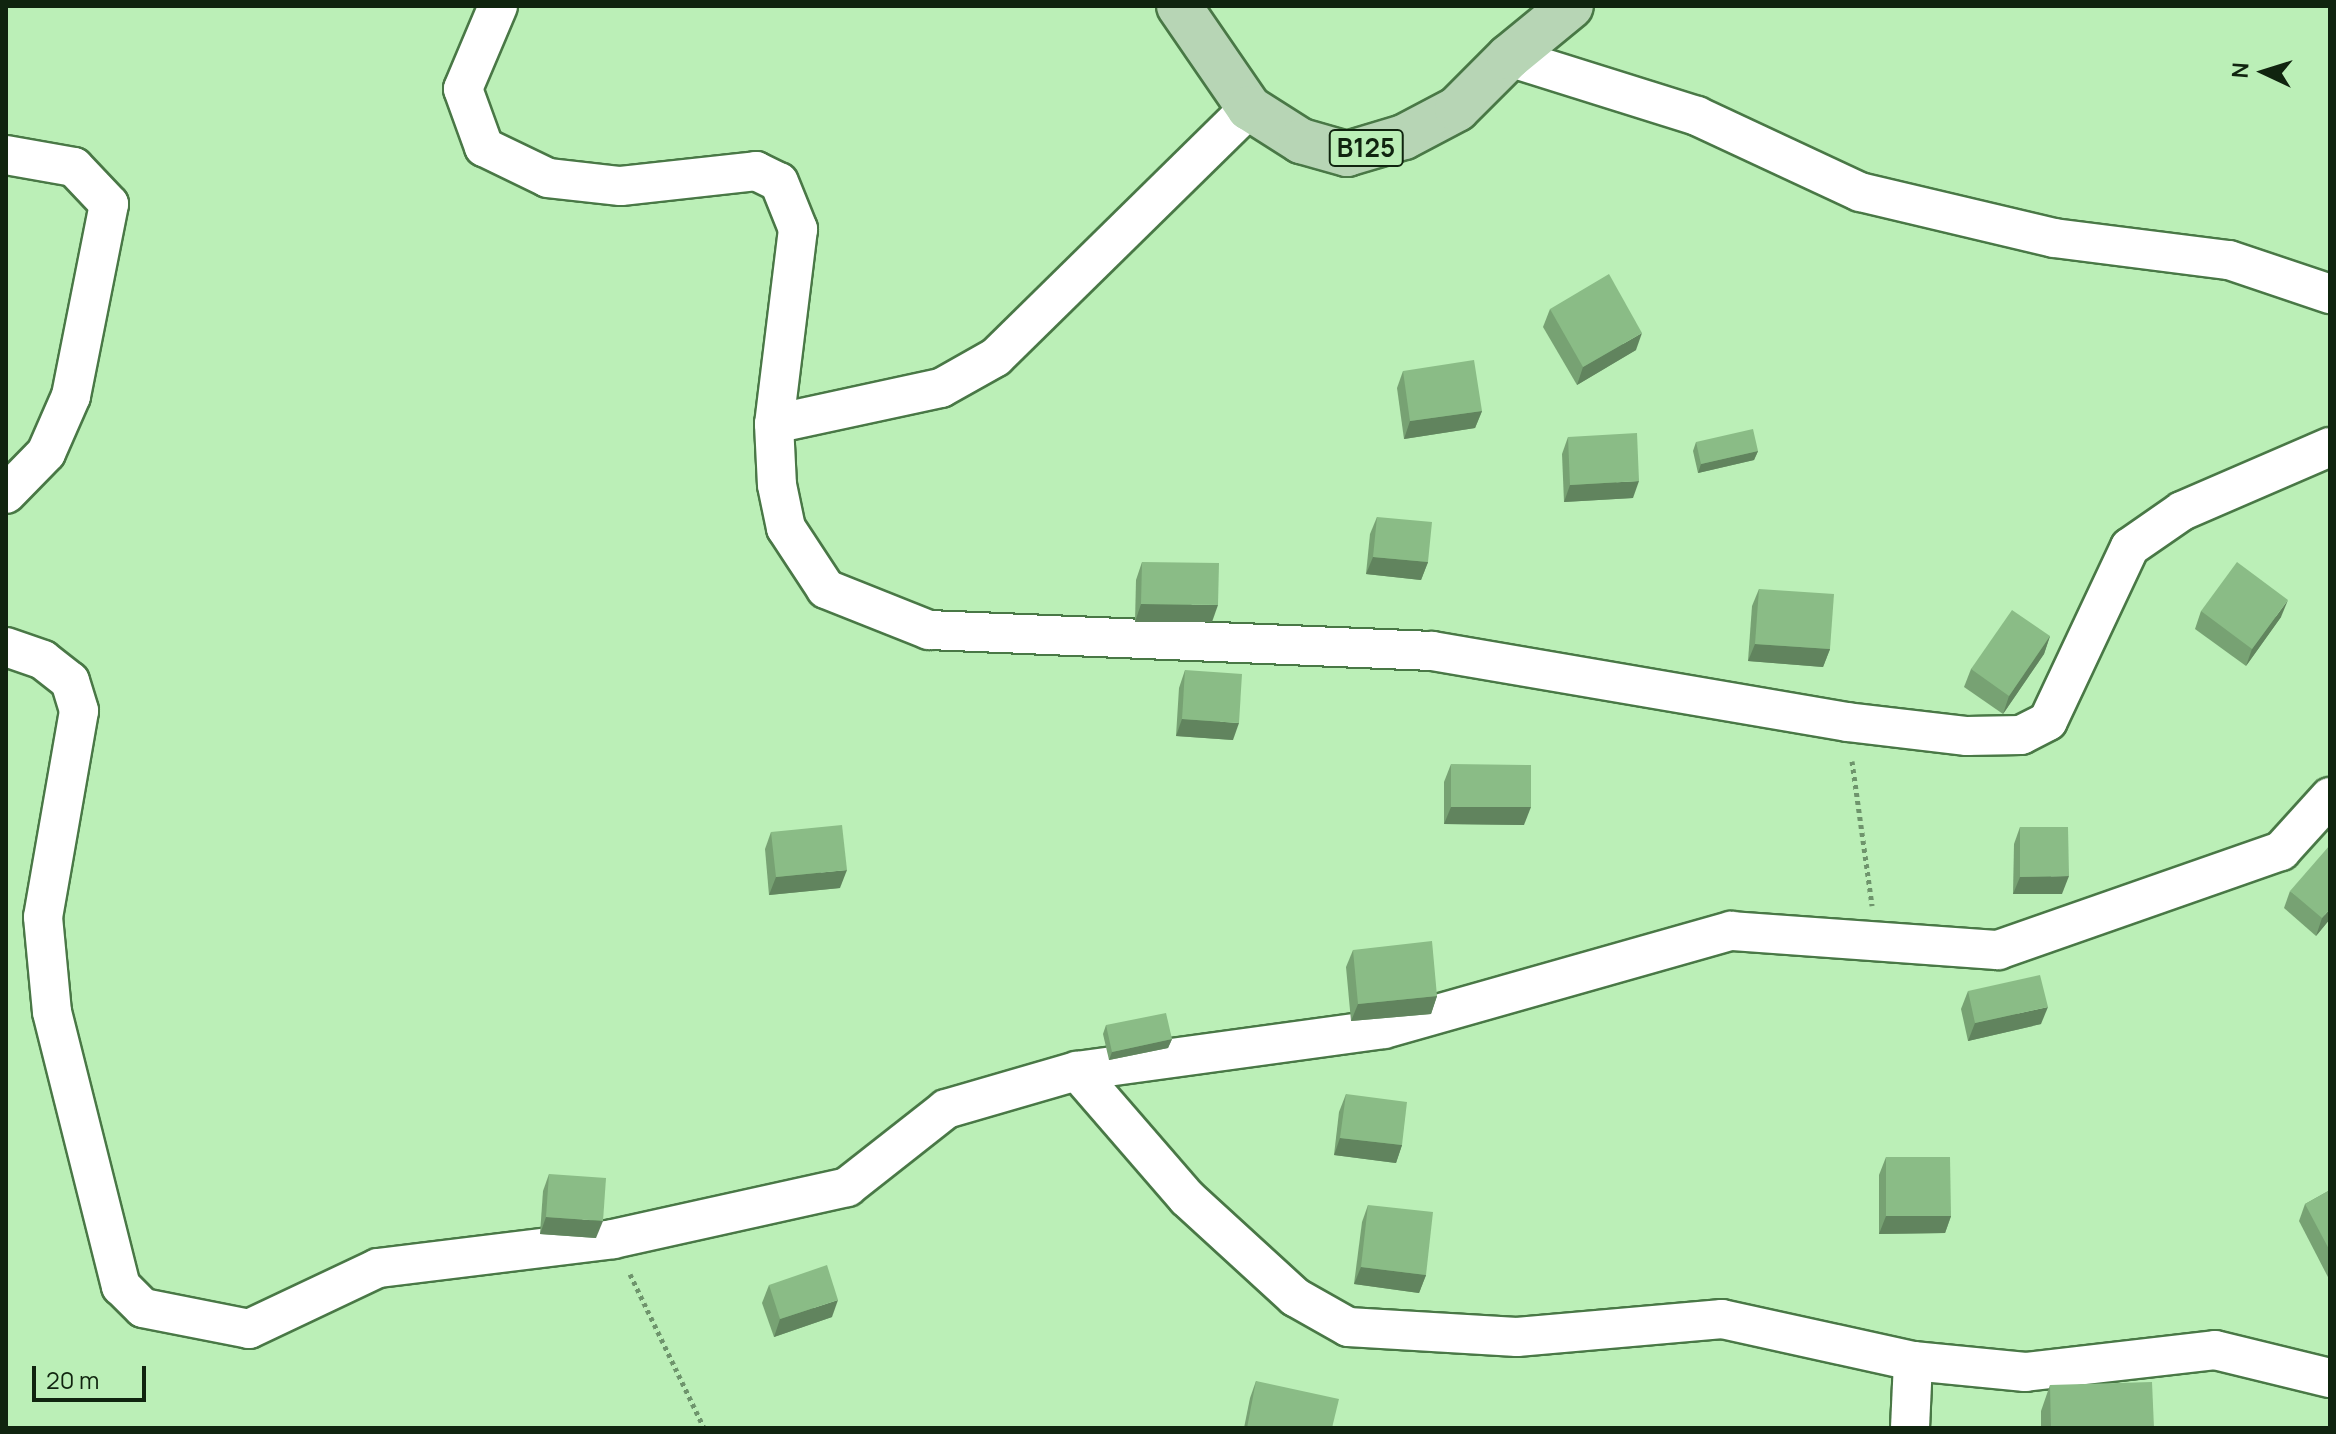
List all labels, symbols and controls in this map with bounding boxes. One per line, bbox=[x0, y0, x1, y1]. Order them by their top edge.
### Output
north arrow bbox=[2224, 32, 2304, 112]
text: N bbox=[2225, 61, 2256, 79]
road number: B125 bbox=[1328, 126, 1404, 170]
scale bar bbox=[36, 1350, 150, 1400]
text: 20 m bbox=[46, 1363, 99, 1396]

